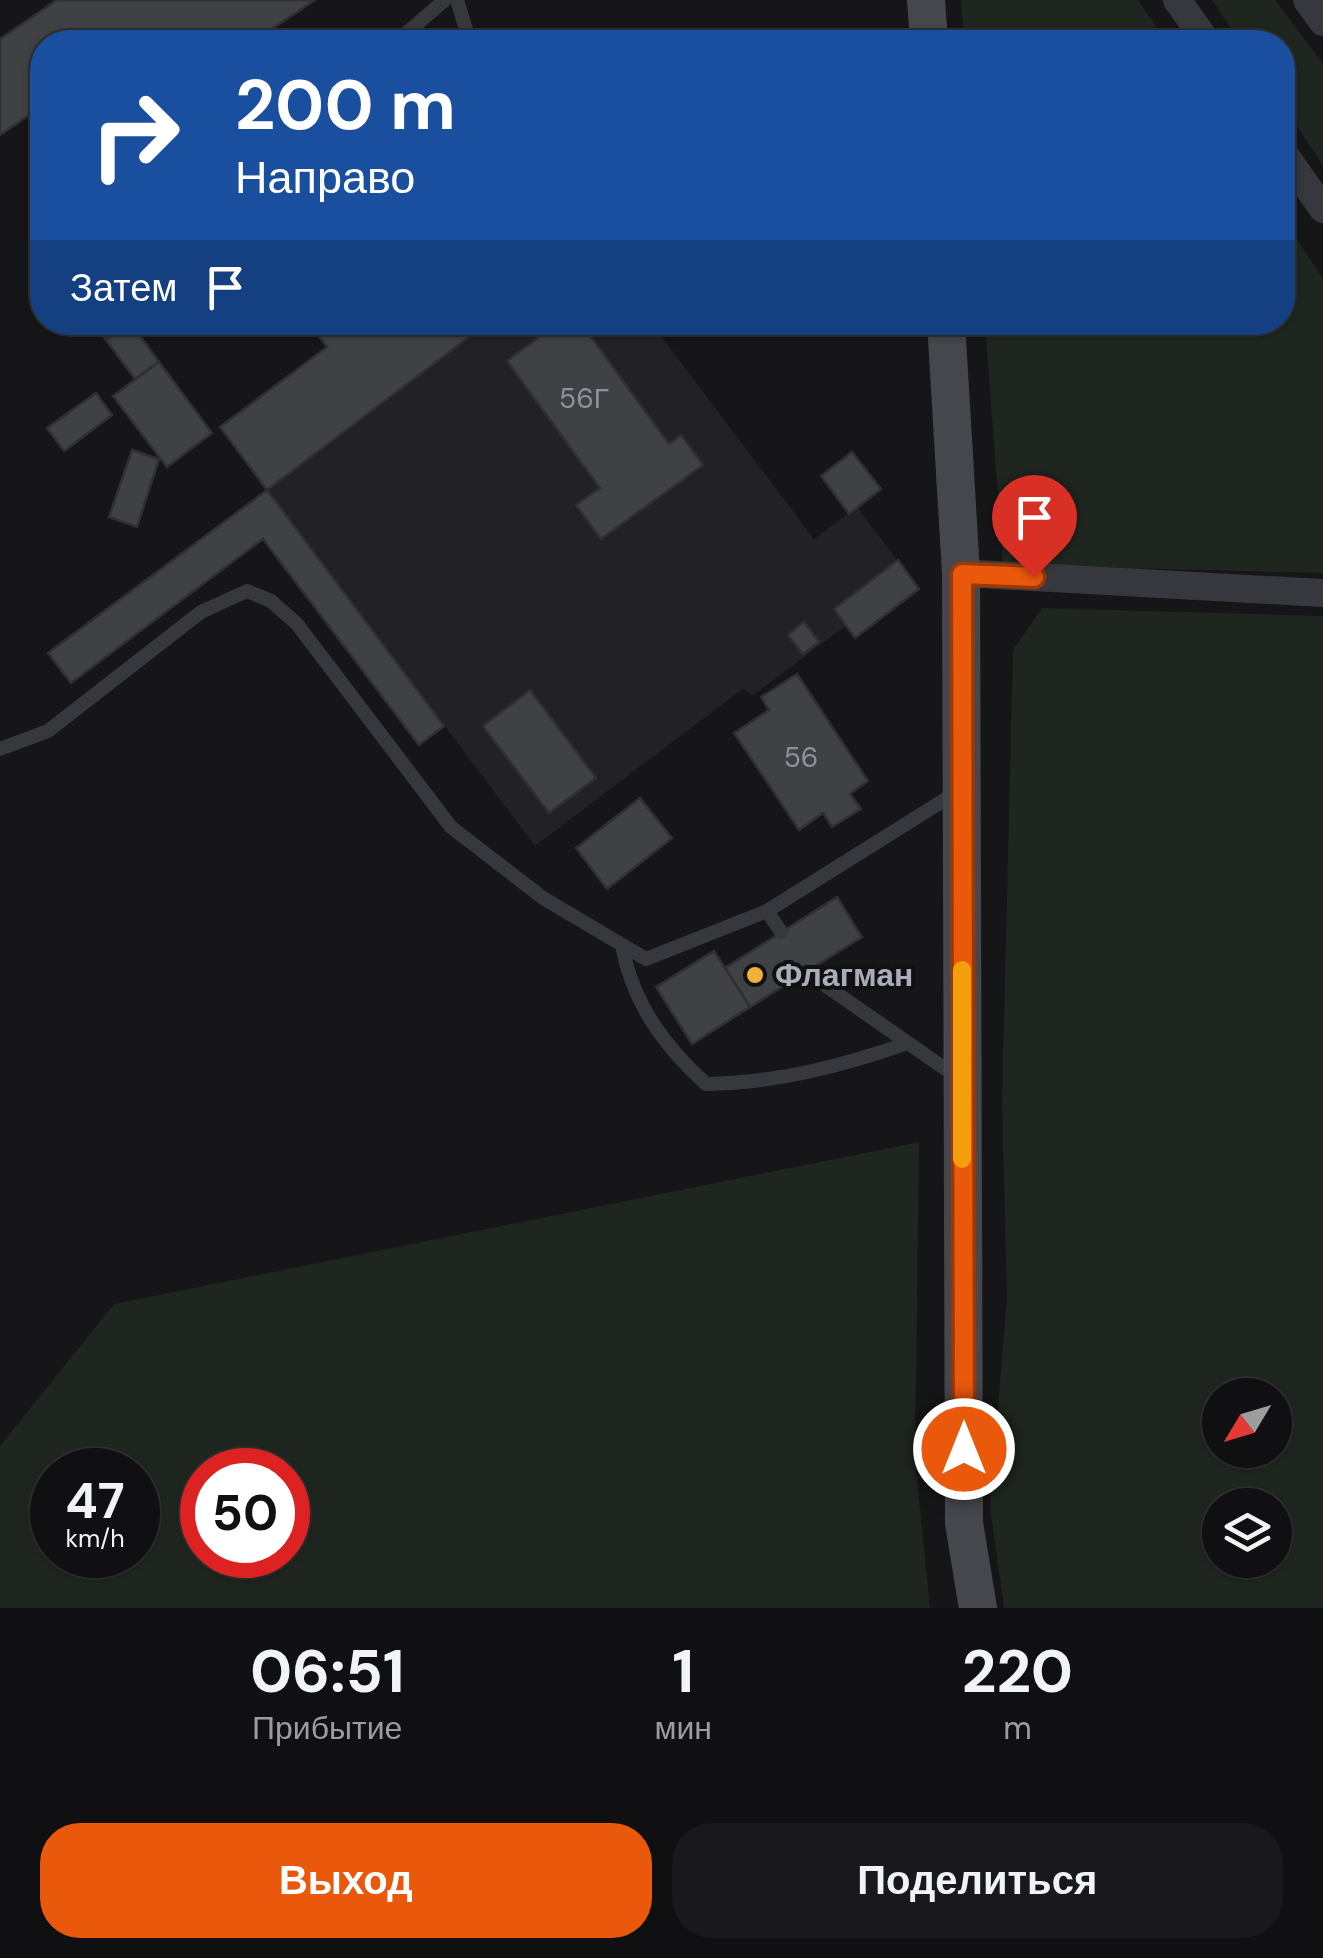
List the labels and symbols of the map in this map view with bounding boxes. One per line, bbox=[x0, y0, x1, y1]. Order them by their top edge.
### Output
house number: 56Г bbox=[559, 380, 609, 417]
pin bbox=[992, 475, 1077, 578]
house number: 56 bbox=[784, 739, 818, 776]
place label: Флагман bbox=[775, 954, 913, 996]
marker: Флагман bbox=[744, 964, 766, 986]
north arrow bbox=[1202, 1378, 1292, 1468]
position arrow bbox=[912, 1397, 1016, 1501]
speed limit sign: 50 bbox=[180, 1448, 310, 1578]

